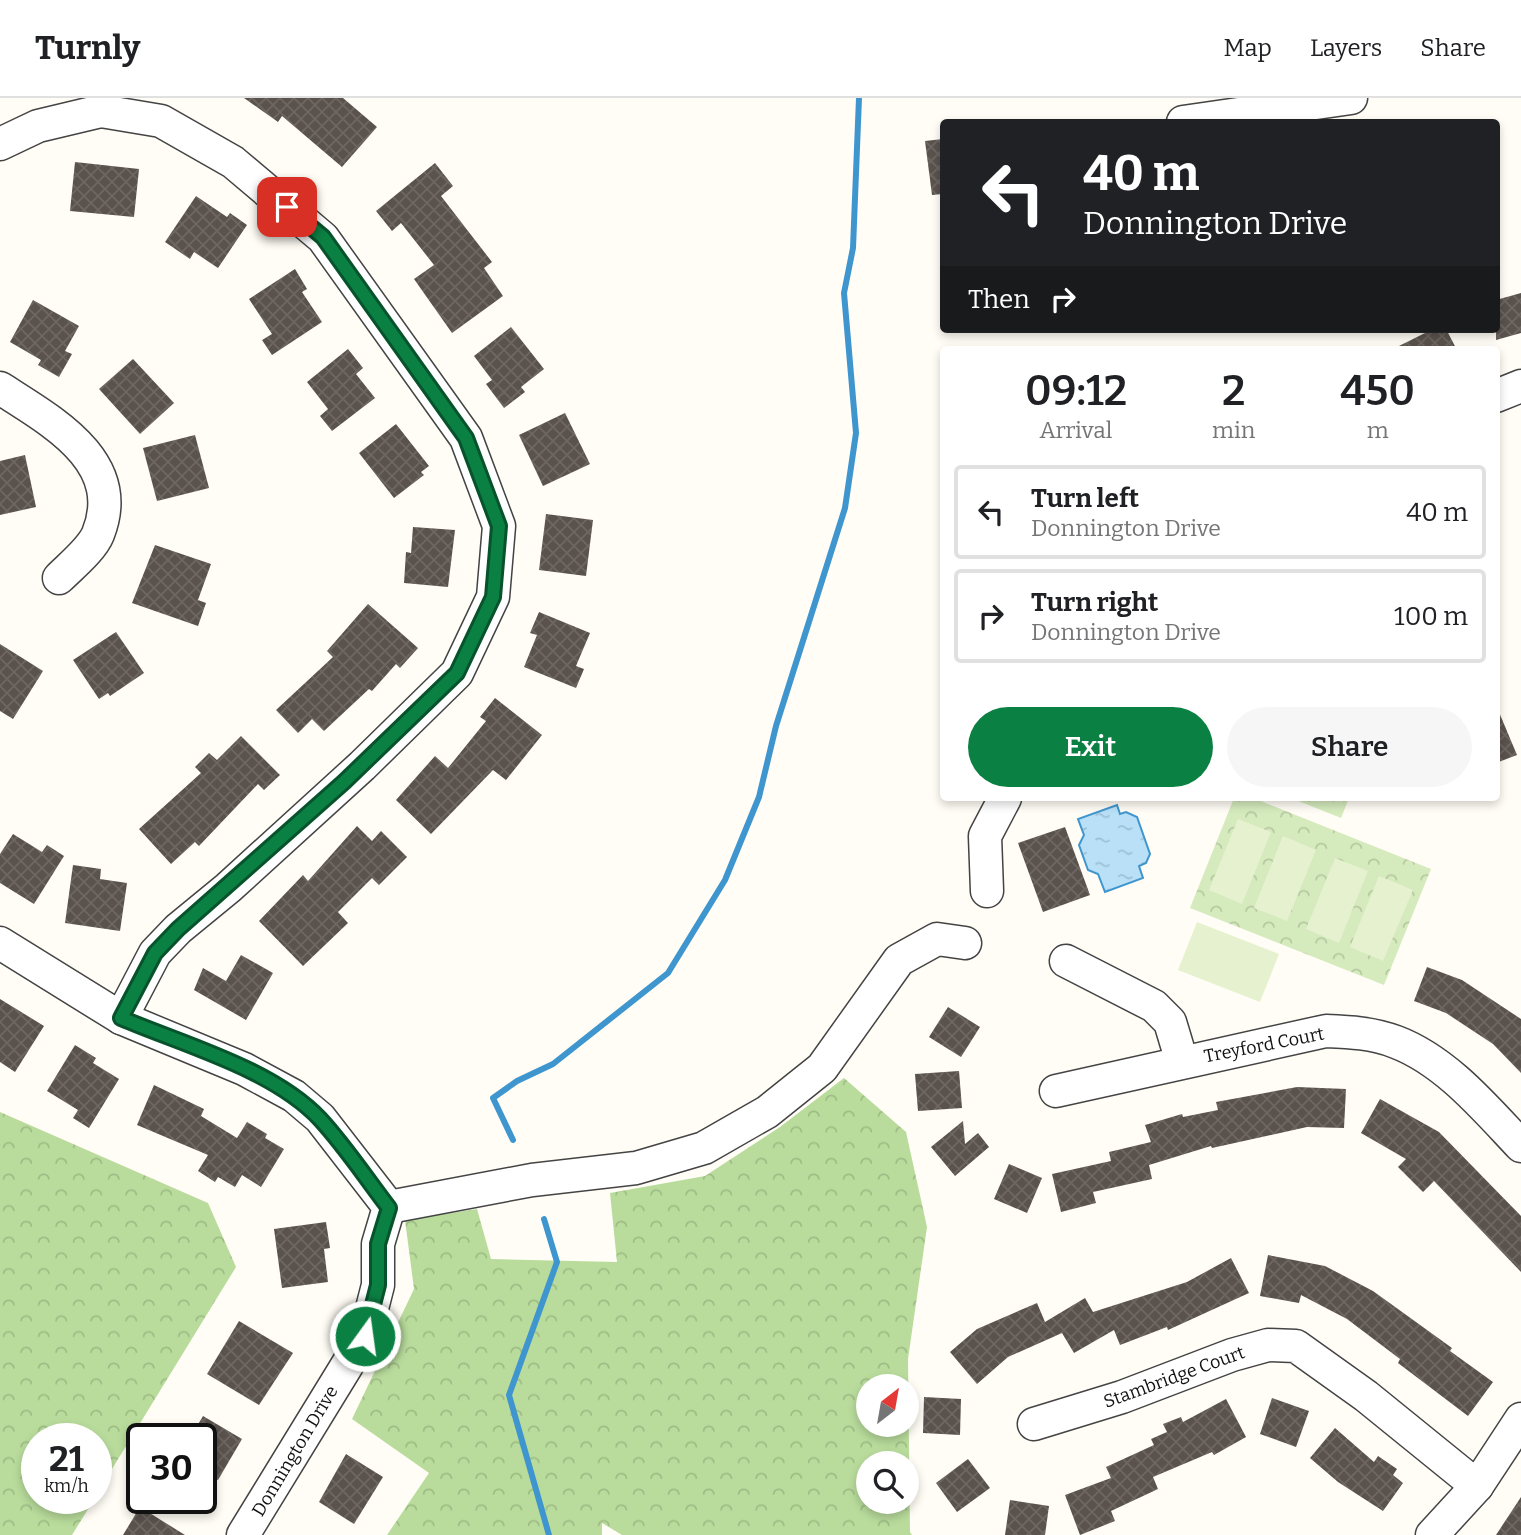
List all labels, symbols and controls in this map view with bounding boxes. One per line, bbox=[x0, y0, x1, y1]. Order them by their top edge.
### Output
text: Turnly bbox=[35, 28, 140, 68]
text: Map bbox=[1224, 34, 1272, 62]
text: Layers bbox=[1310, 34, 1382, 62]
text: Share bbox=[1420, 34, 1486, 62]
text: 40 m bbox=[1083, 144, 1200, 203]
icon: left bbox=[968, 147, 1059, 238]
pin bbox=[257, 177, 317, 237]
icon: arrive bbox=[268, 188, 306, 226]
text: Donnington Drive bbox=[1083, 204, 1347, 242]
icon: right bbox=[1044, 280, 1082, 318]
text: Then bbox=[968, 284, 1030, 315]
text: 09:12 bbox=[1025, 366, 1127, 416]
text: 2 bbox=[1222, 366, 1245, 416]
text: 450 bbox=[1340, 366, 1415, 416]
text: Arrival bbox=[1040, 416, 1112, 444]
text: min bbox=[1212, 416, 1255, 444]
text: m bbox=[1367, 416, 1389, 444]
text: Turn left bbox=[1031, 483, 1139, 514]
icon: left bbox=[972, 493, 1010, 531]
text: 40 m bbox=[1406, 497, 1468, 528]
text: Donnington Drive bbox=[1031, 514, 1221, 542]
text: Turn right bbox=[1031, 587, 1158, 618]
icon: right bbox=[972, 597, 1010, 635]
text: 100 m bbox=[1394, 601, 1468, 632]
text: Donnington Drive bbox=[1031, 618, 1221, 646]
button: Exit bbox=[968, 707, 1213, 787]
button: Share bbox=[1227, 707, 1472, 787]
street label: Treyford Court bbox=[1202, 1022, 1326, 1067]
position arrow bbox=[328, 1299, 402, 1373]
street label: Stambridge Court bbox=[1100, 1341, 1248, 1413]
north arrow bbox=[856, 1374, 919, 1437]
map controls bbox=[856, 1374, 919, 1514]
street label: Donnington Drive bbox=[247, 1382, 343, 1520]
speed limit sign: 30 bbox=[126, 1423, 217, 1514]
text: 21 bbox=[49, 1438, 84, 1480]
button: search bbox=[856, 1451, 919, 1514]
text: km/h bbox=[44, 1475, 89, 1497]

